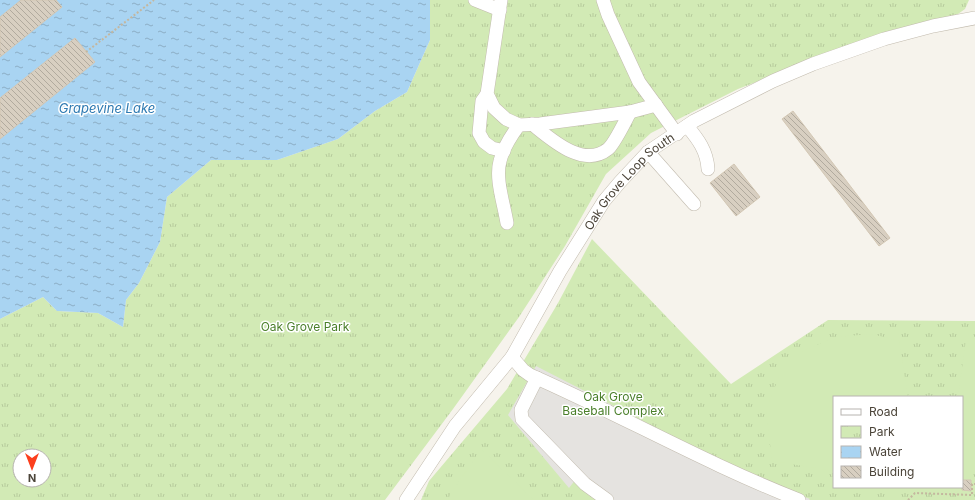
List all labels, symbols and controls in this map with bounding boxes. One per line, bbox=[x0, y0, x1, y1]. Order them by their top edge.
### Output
water label: Grapevine Lake bbox=[59, 100, 155, 116]
street label: Oak Grove Loop South bbox=[580, 129, 677, 232]
park label: Oak Grove Park bbox=[261, 319, 350, 334]
park label: Oak Grove Baseball Complex bbox=[562, 389, 664, 418]
legend bbox=[833, 396, 963, 488]
text: Road bbox=[869, 404, 898, 419]
text: Park bbox=[869, 424, 895, 439]
text: Water bbox=[869, 444, 903, 459]
north arrow bbox=[12, 448, 52, 488]
text: Building bbox=[869, 464, 914, 479]
text: N bbox=[28, 471, 36, 485]

